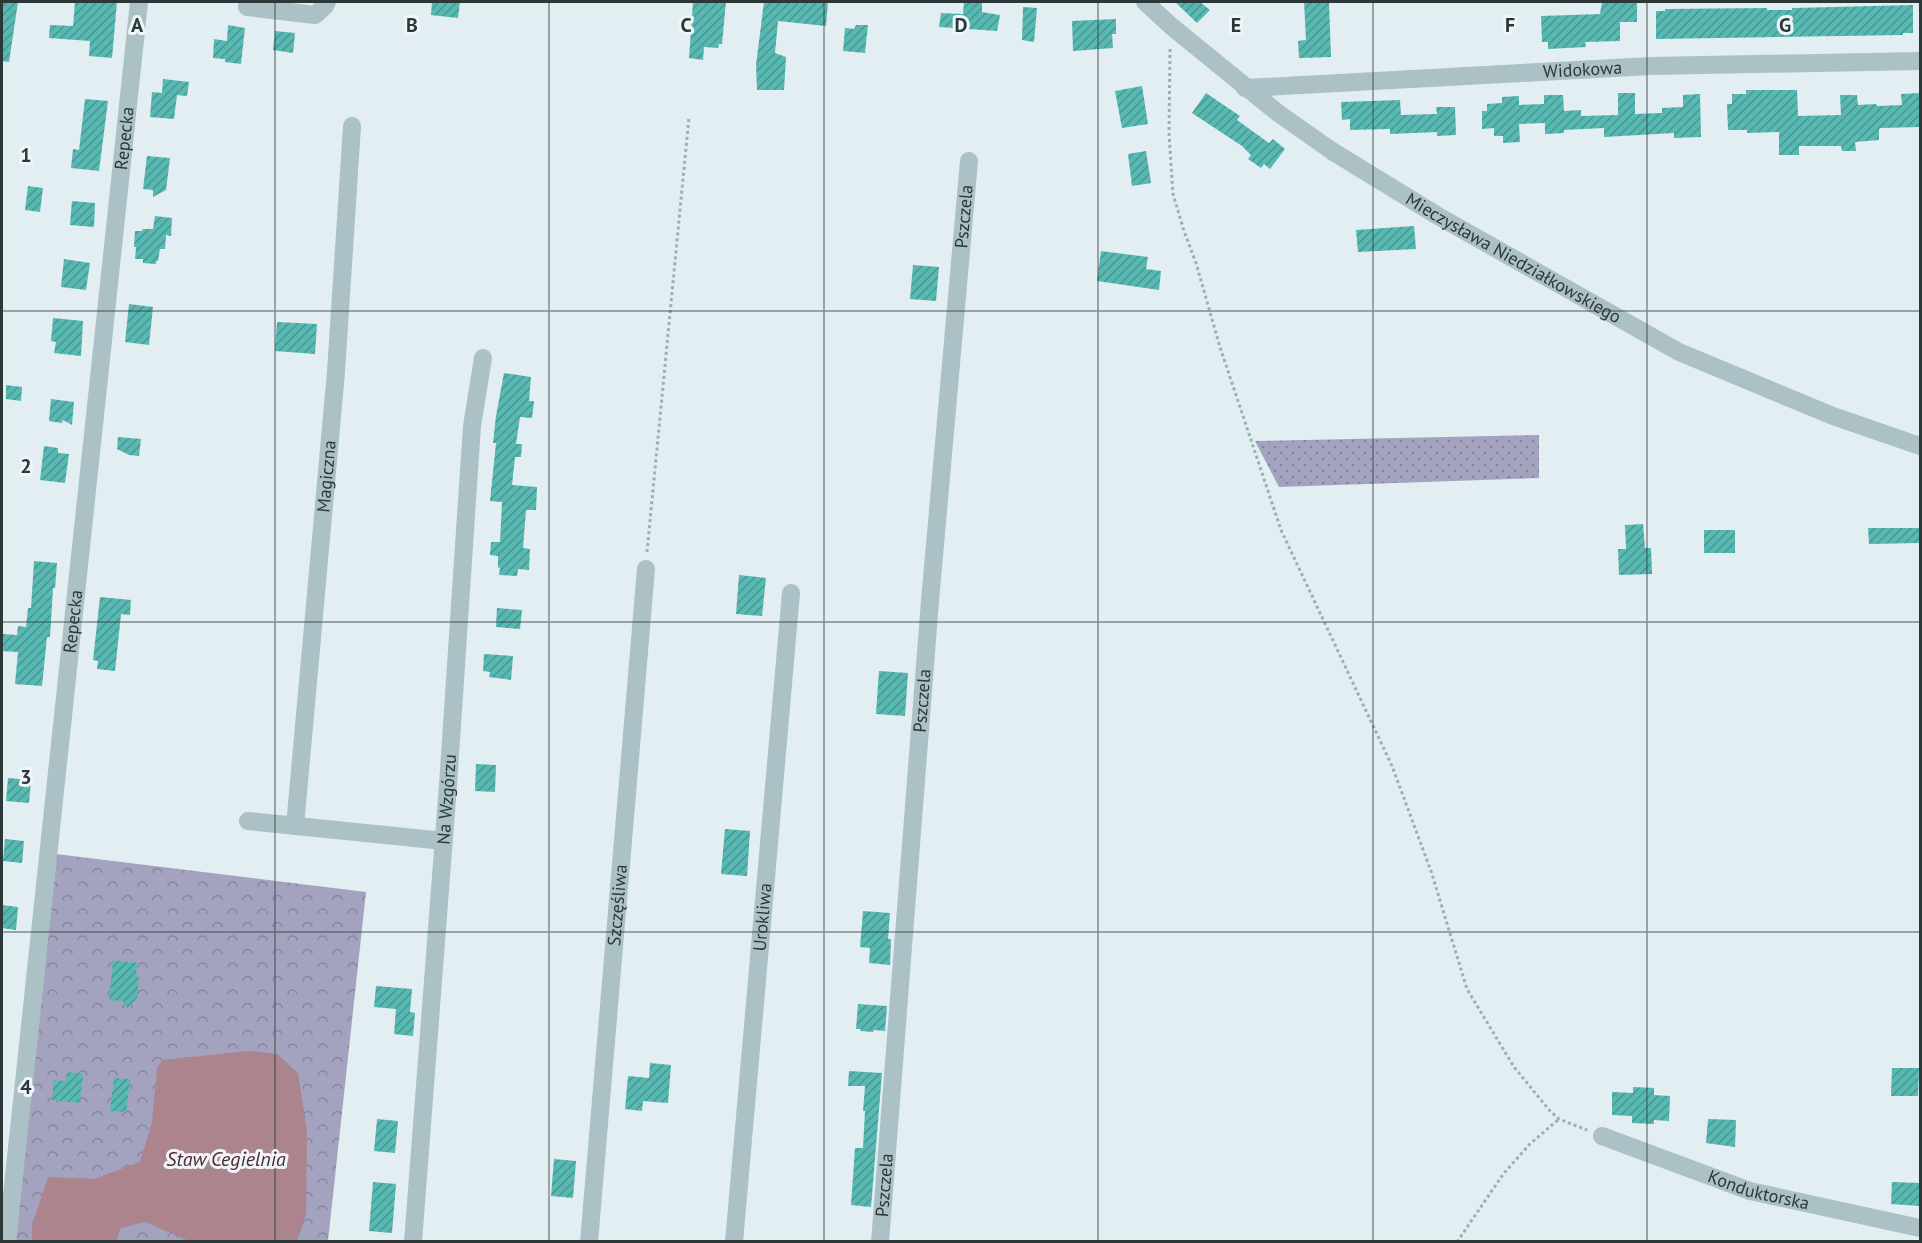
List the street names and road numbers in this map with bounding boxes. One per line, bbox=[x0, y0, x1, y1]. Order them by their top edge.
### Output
street label: Widokowa bbox=[1542, 56, 1623, 83]
street label: Repecka bbox=[109, 105, 139, 171]
street label: Pszczela bbox=[949, 184, 978, 249]
street label: Mieczysława Niedziałkowskiego bbox=[1402, 187, 1625, 328]
street label: Magiczna bbox=[311, 439, 341, 513]
street label: Repecka bbox=[58, 589, 87, 654]
street label: Pszczela bbox=[908, 668, 936, 733]
street label: Na Wzgórzu bbox=[431, 753, 461, 845]
street label: Szczęśliwa bbox=[602, 863, 632, 947]
street label: Urokliwa bbox=[748, 882, 776, 952]
street label: Pszczela bbox=[870, 1152, 898, 1218]
street label: Konduktorska bbox=[1705, 1164, 1812, 1215]

